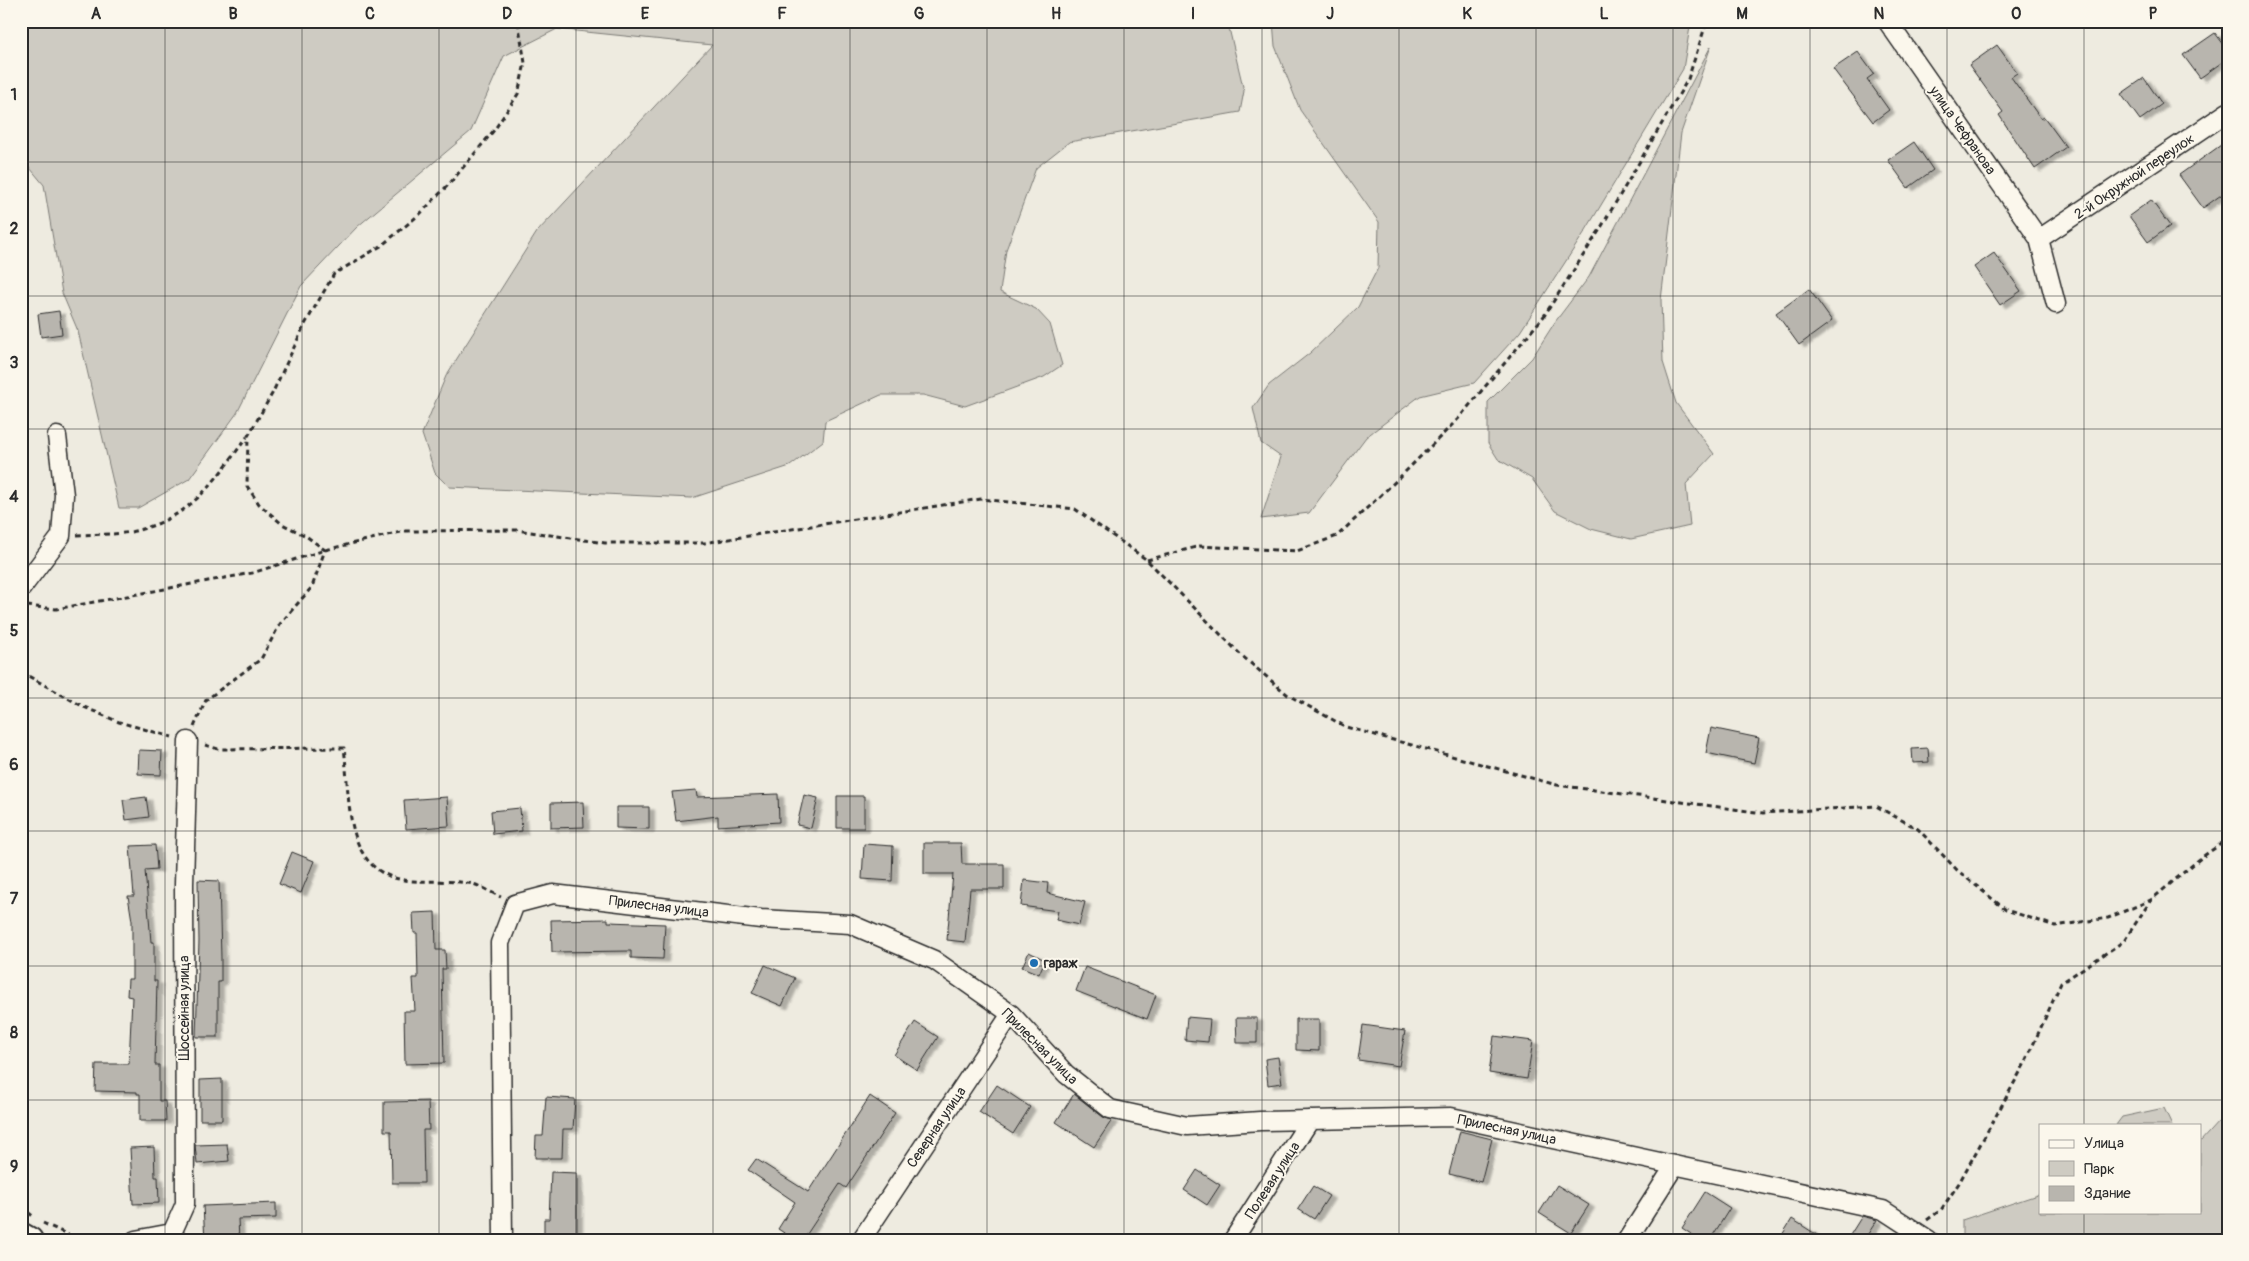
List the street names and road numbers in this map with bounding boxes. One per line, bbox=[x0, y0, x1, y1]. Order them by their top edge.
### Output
street label: улица Чефранова bbox=[1925, 82, 1999, 178]
street label: 2-й Окружной переулок bbox=[2071, 130, 2198, 223]
street label: Прилесная улица bbox=[608, 892, 710, 921]
street label: Шоссейная улица bbox=[176, 956, 193, 1060]
street label: Прилесная улица bbox=[998, 1005, 1081, 1088]
street label: Северная улица bbox=[903, 1084, 970, 1171]
street label: Прилесная улица bbox=[1456, 1111, 1558, 1148]
street label: Полевая улица bbox=[1241, 1139, 1304, 1222]

